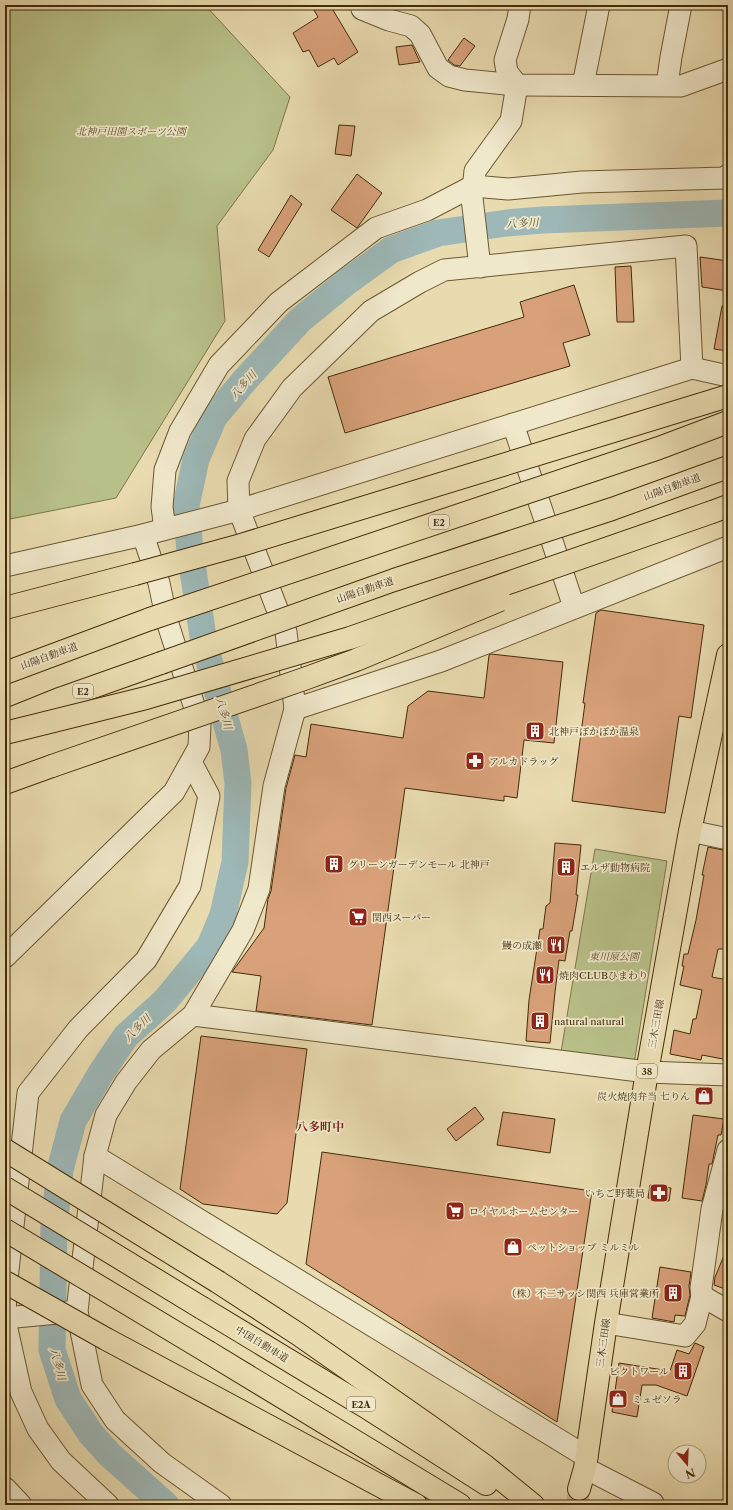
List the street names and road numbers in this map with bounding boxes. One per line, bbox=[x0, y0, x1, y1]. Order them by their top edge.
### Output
street label: 山陽自動車道 bbox=[642, 471, 702, 503]
road number: E2 bbox=[429, 515, 449, 529]
street label: 山陽自動車道 bbox=[335, 574, 395, 606]
street label: 山陽自動車道 bbox=[19, 640, 79, 672]
road number: E2 bbox=[73, 684, 93, 698]
street label: 三木三田線 bbox=[645, 998, 667, 1050]
road number: 38 bbox=[637, 1064, 657, 1078]
street label: 三木三田線 bbox=[593, 1317, 613, 1369]
street label: 中国自動車道 bbox=[233, 1323, 291, 1365]
road number: E2A bbox=[347, 1397, 375, 1411]

